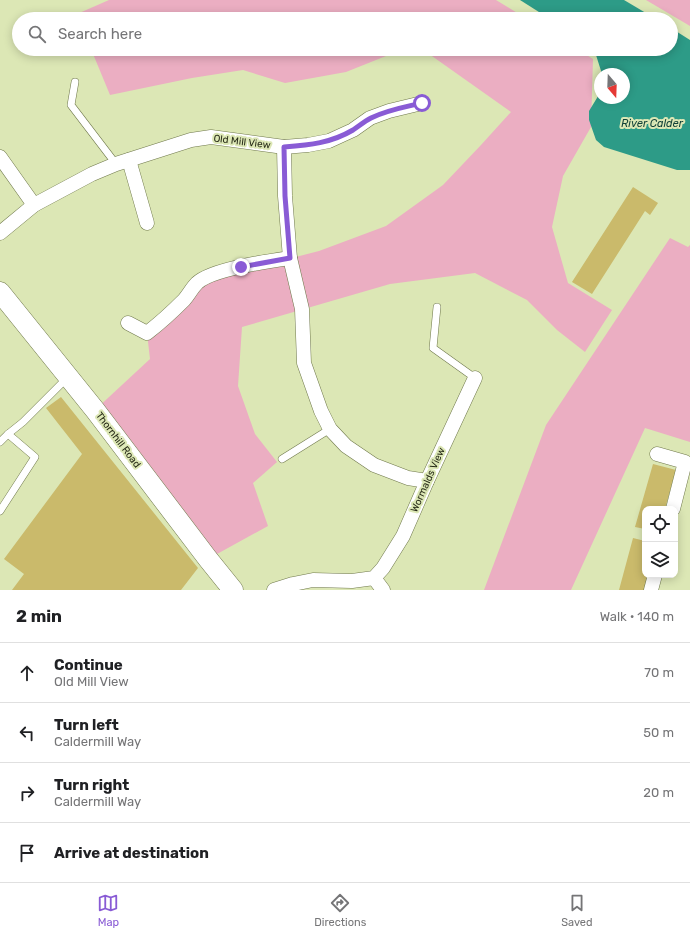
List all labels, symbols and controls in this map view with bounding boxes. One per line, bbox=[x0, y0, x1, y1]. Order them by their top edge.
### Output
search box bbox=[12, 12, 678, 56]
icon: search bbox=[26, 23, 48, 45]
text: Search here bbox=[58, 25, 142, 43]
north arrow bbox=[594, 68, 630, 104]
route start bbox=[413, 94, 431, 112]
water label: River Calder bbox=[621, 117, 684, 130]
street label: Old Mill View bbox=[213, 133, 271, 151]
route end bbox=[232, 258, 250, 276]
street label: Thornhill Road bbox=[93, 410, 143, 470]
street label: Wormalds View bbox=[408, 446, 448, 514]
map controls bbox=[642, 506, 678, 578]
button: locate bbox=[642, 506, 678, 542]
button: layers bbox=[642, 542, 678, 578]
text: 2 min bbox=[16, 606, 62, 626]
text: Walk · 140 m bbox=[600, 609, 674, 624]
text: Continue bbox=[54, 656, 123, 674]
icon: ahead bbox=[16, 662, 38, 684]
text: 70 m bbox=[644, 665, 674, 680]
text: Old Mill View bbox=[54, 674, 129, 689]
text: Turn left bbox=[54, 716, 119, 734]
icon: left bbox=[16, 722, 38, 744]
text: 50 m bbox=[643, 725, 674, 740]
text: Caldermill Way bbox=[54, 734, 141, 749]
text: Turn right bbox=[54, 776, 129, 794]
icon: right bbox=[16, 782, 38, 804]
text: 20 m bbox=[643, 785, 674, 800]
text: Caldermill Way bbox=[54, 794, 141, 809]
icon: arrive bbox=[16, 842, 38, 864]
text: Arrive at destination bbox=[54, 844, 209, 862]
tab: Map bbox=[97, 892, 119, 929]
tab: Directions bbox=[314, 892, 366, 929]
tab: Saved bbox=[561, 892, 593, 929]

